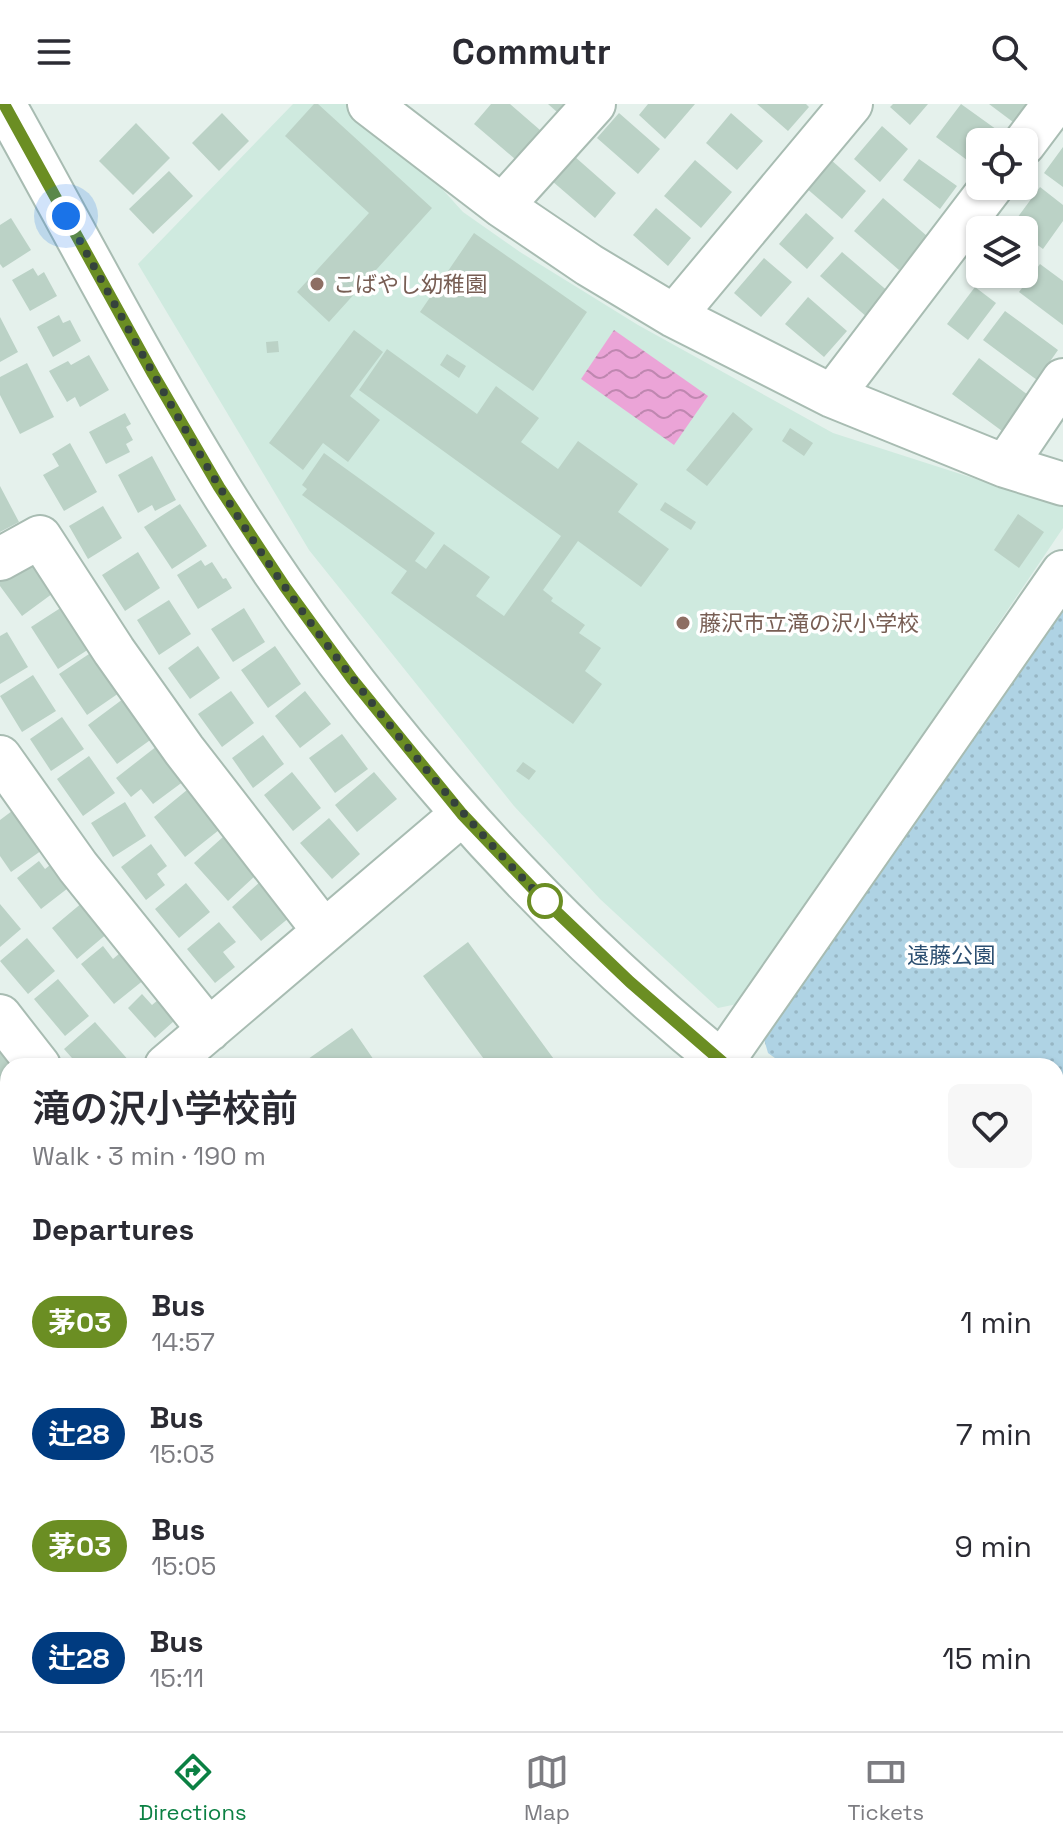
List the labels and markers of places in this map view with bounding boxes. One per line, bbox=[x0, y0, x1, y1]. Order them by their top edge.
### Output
place label: こばやし幼稚園 bbox=[333, 270, 487, 298]
marker: こばやし幼稚園 bbox=[308, 275, 326, 293]
place label: 藤沢市立滝の沢小学校 bbox=[699, 609, 919, 637]
marker: 藤沢市立滝の沢小学校 bbox=[674, 614, 692, 632]
unlabelled marker bbox=[528, 884, 562, 918]

